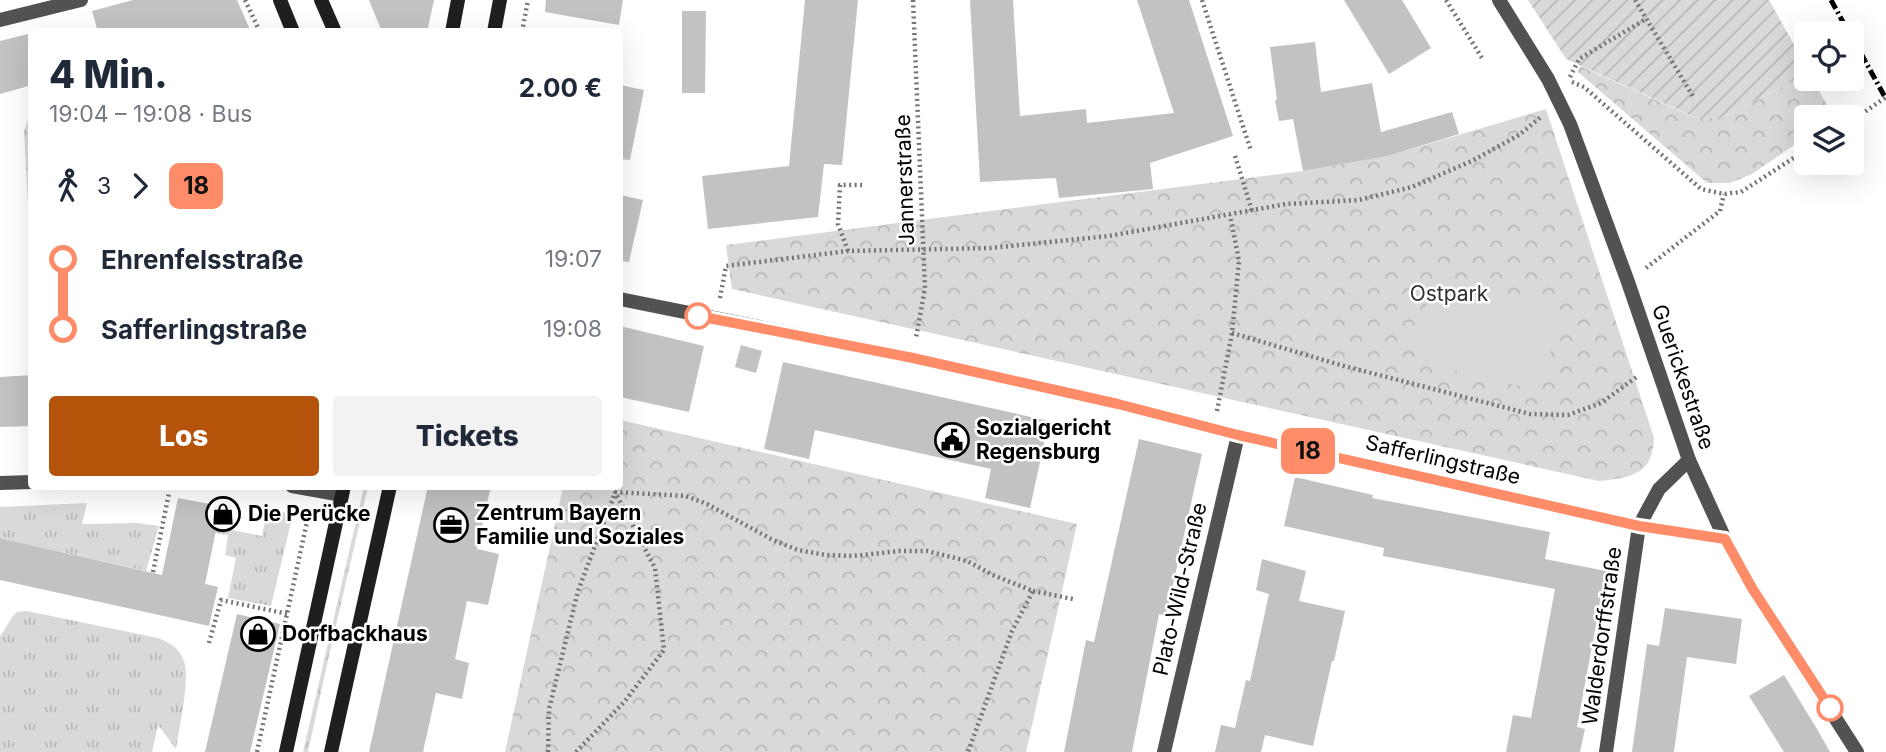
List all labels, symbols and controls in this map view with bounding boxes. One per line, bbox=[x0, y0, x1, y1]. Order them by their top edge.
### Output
map controls bbox=[1794, 21, 1864, 175]
button: locate bbox=[1794, 21, 1864, 91]
text: 4 Min. bbox=[49, 51, 168, 97]
text: 2.00 € bbox=[519, 72, 602, 103]
text: 19:04 – 19:08 · Bus bbox=[49, 100, 252, 128]
button: layers bbox=[1794, 105, 1864, 175]
street label: Jannerstraße bbox=[890, 114, 919, 246]
icon: walk bbox=[49, 167, 87, 205]
icon: forward bbox=[121, 167, 159, 205]
text: 18 bbox=[183, 171, 209, 200]
text: 3 bbox=[97, 172, 111, 200]
text: Ehrenfelsstraße bbox=[101, 244, 303, 275]
text: 19:07 bbox=[545, 245, 602, 273]
park label: Ostpark bbox=[1410, 281, 1489, 306]
street label: Guerickestraße bbox=[1647, 301, 1720, 453]
unlabelled marker bbox=[685, 303, 711, 329]
text: Safferlingstraße bbox=[101, 314, 307, 345]
text: 19:08 bbox=[543, 315, 602, 343]
button: Los bbox=[49, 396, 319, 476]
button: Tickets bbox=[333, 396, 602, 476]
place label: Sozialgericht Regensburg bbox=[976, 415, 1111, 464]
public building icon: Sozialgericht Regensburg bbox=[933, 421, 971, 459]
line badge: 18 bbox=[1276, 428, 1340, 474]
street label: Safferlingstraße bbox=[1363, 430, 1523, 489]
text: 18 bbox=[1295, 436, 1321, 465]
shop icon: Die Perücke bbox=[204, 495, 242, 533]
place label: Zentrum Bayern Familie und Soziales bbox=[476, 500, 684, 549]
street label: Plato-Wild-Straße bbox=[1147, 500, 1212, 678]
place label: Die Perücke bbox=[248, 501, 370, 526]
office icon: Zentrum Bayern Familie und Soziales bbox=[432, 506, 470, 544]
street label: Walderdorffstraße bbox=[1577, 545, 1626, 727]
shop icon: Dorfbackhaus bbox=[239, 615, 277, 653]
place label: Dorfbackhaus bbox=[282, 621, 428, 646]
unlabelled marker bbox=[1817, 695, 1843, 721]

